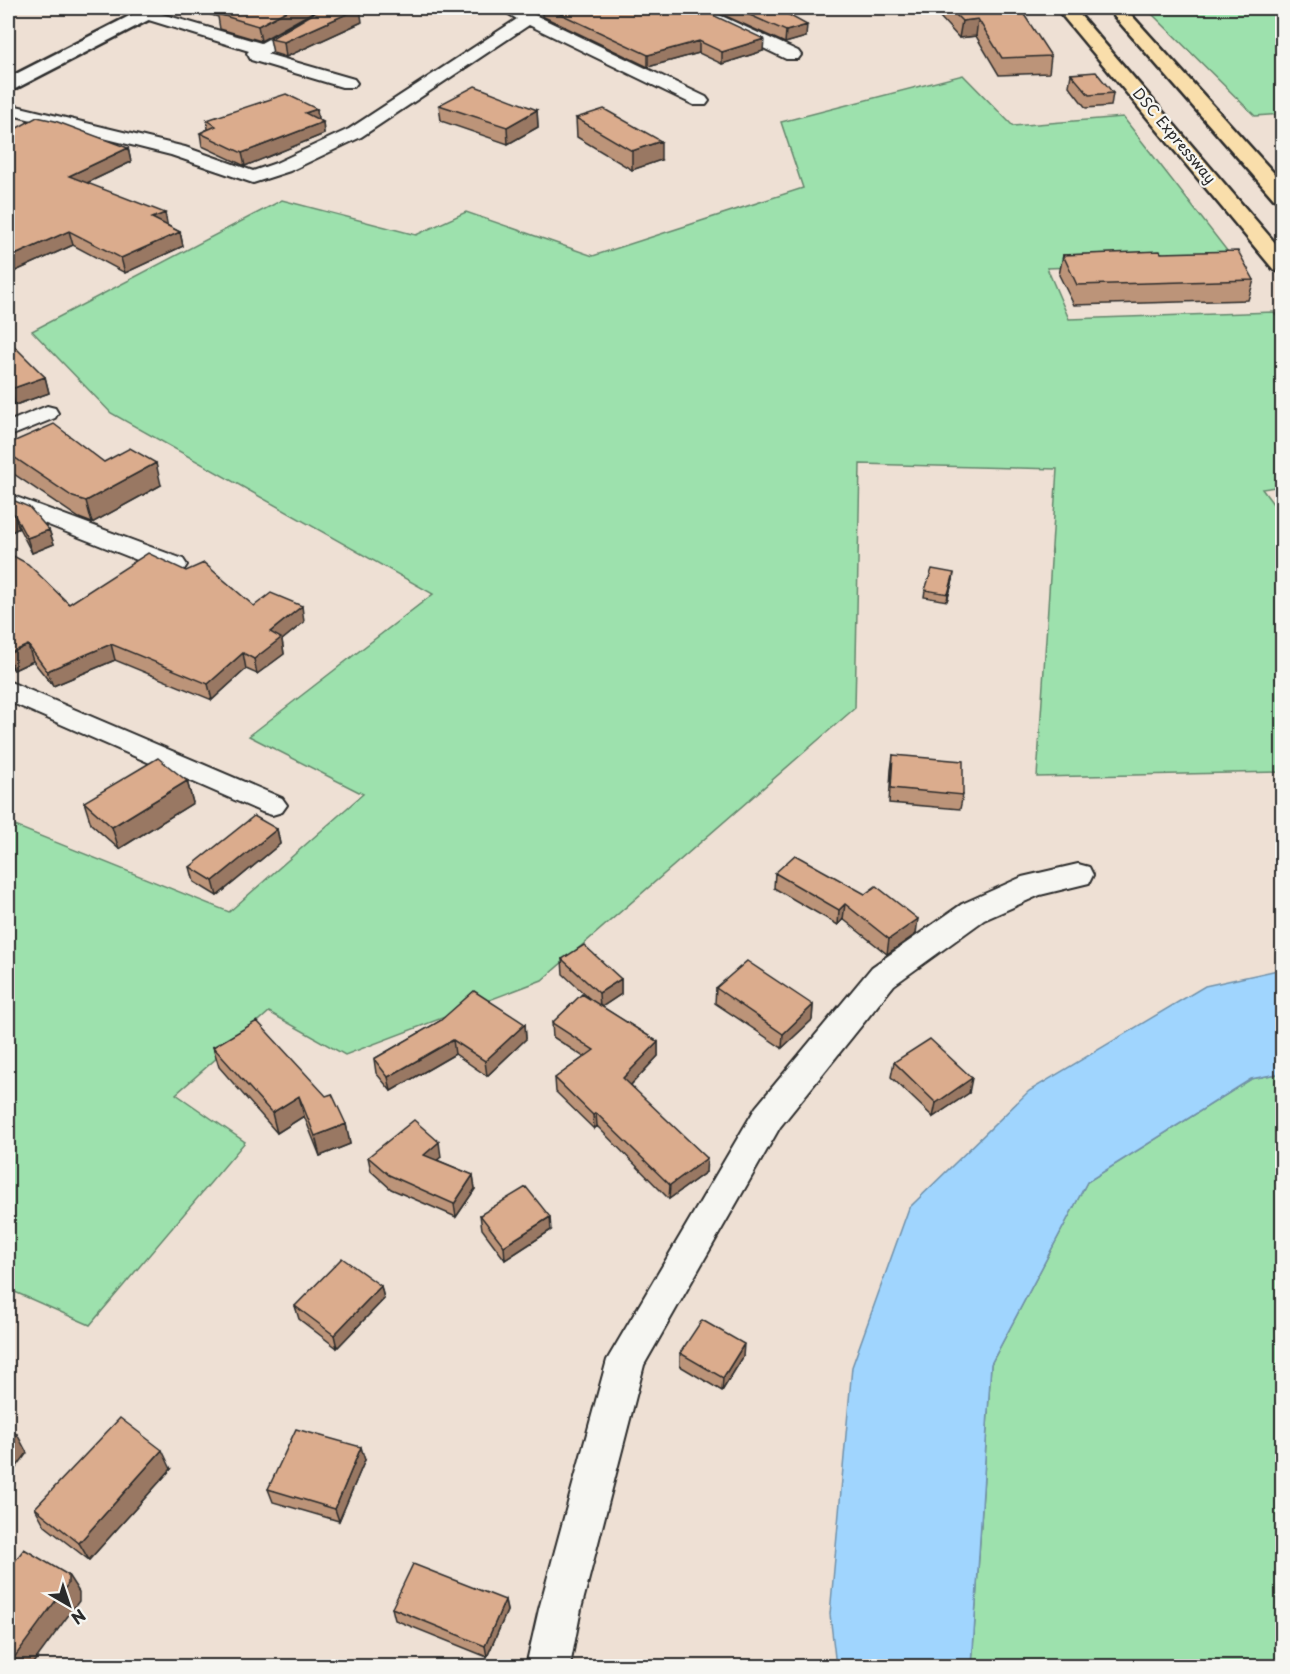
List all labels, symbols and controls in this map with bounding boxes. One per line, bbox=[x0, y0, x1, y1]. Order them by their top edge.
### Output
street label: DSC Expressway bbox=[1128, 82, 1222, 188]
north arrow bbox=[39, 1575, 99, 1635]
text: N bbox=[67, 1604, 92, 1631]

